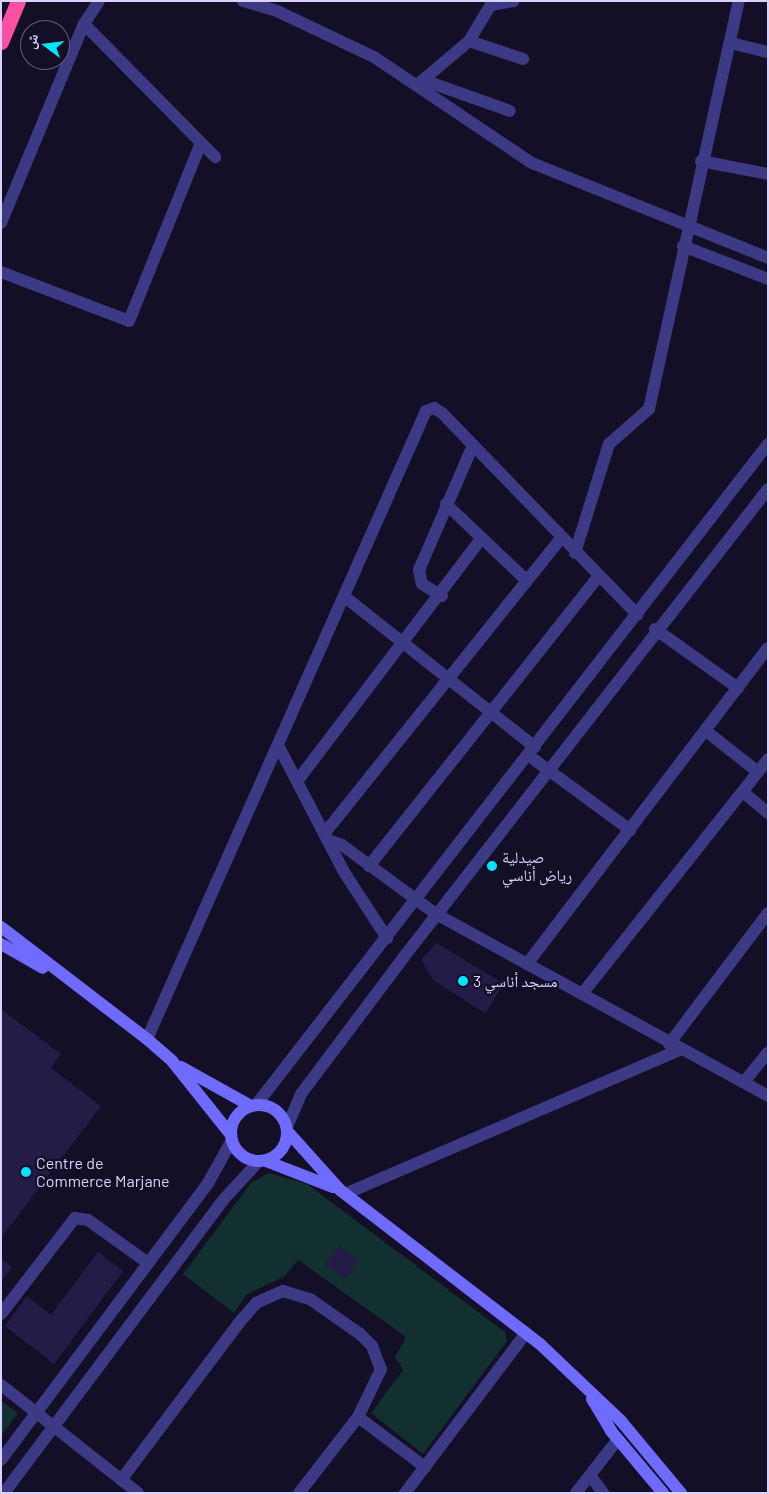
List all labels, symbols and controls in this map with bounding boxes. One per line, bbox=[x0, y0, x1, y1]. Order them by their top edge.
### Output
north arrow bbox=[20, 20, 70, 70]
text: ش bbox=[21, 32, 41, 51]
place label: صيدلية رياض أناسي bbox=[502, 847, 572, 885]
marker: صيدلية رياض أناسي bbox=[486, 860, 498, 872]
place label: مسجد أناسي 3 bbox=[473, 971, 558, 991]
marker: مسجد أناسي 3 bbox=[457, 975, 469, 987]
place label: Centre de Commerce Marjane bbox=[36, 1153, 170, 1191]
marker: Centre de Commerce Marjane bbox=[20, 1166, 32, 1178]

